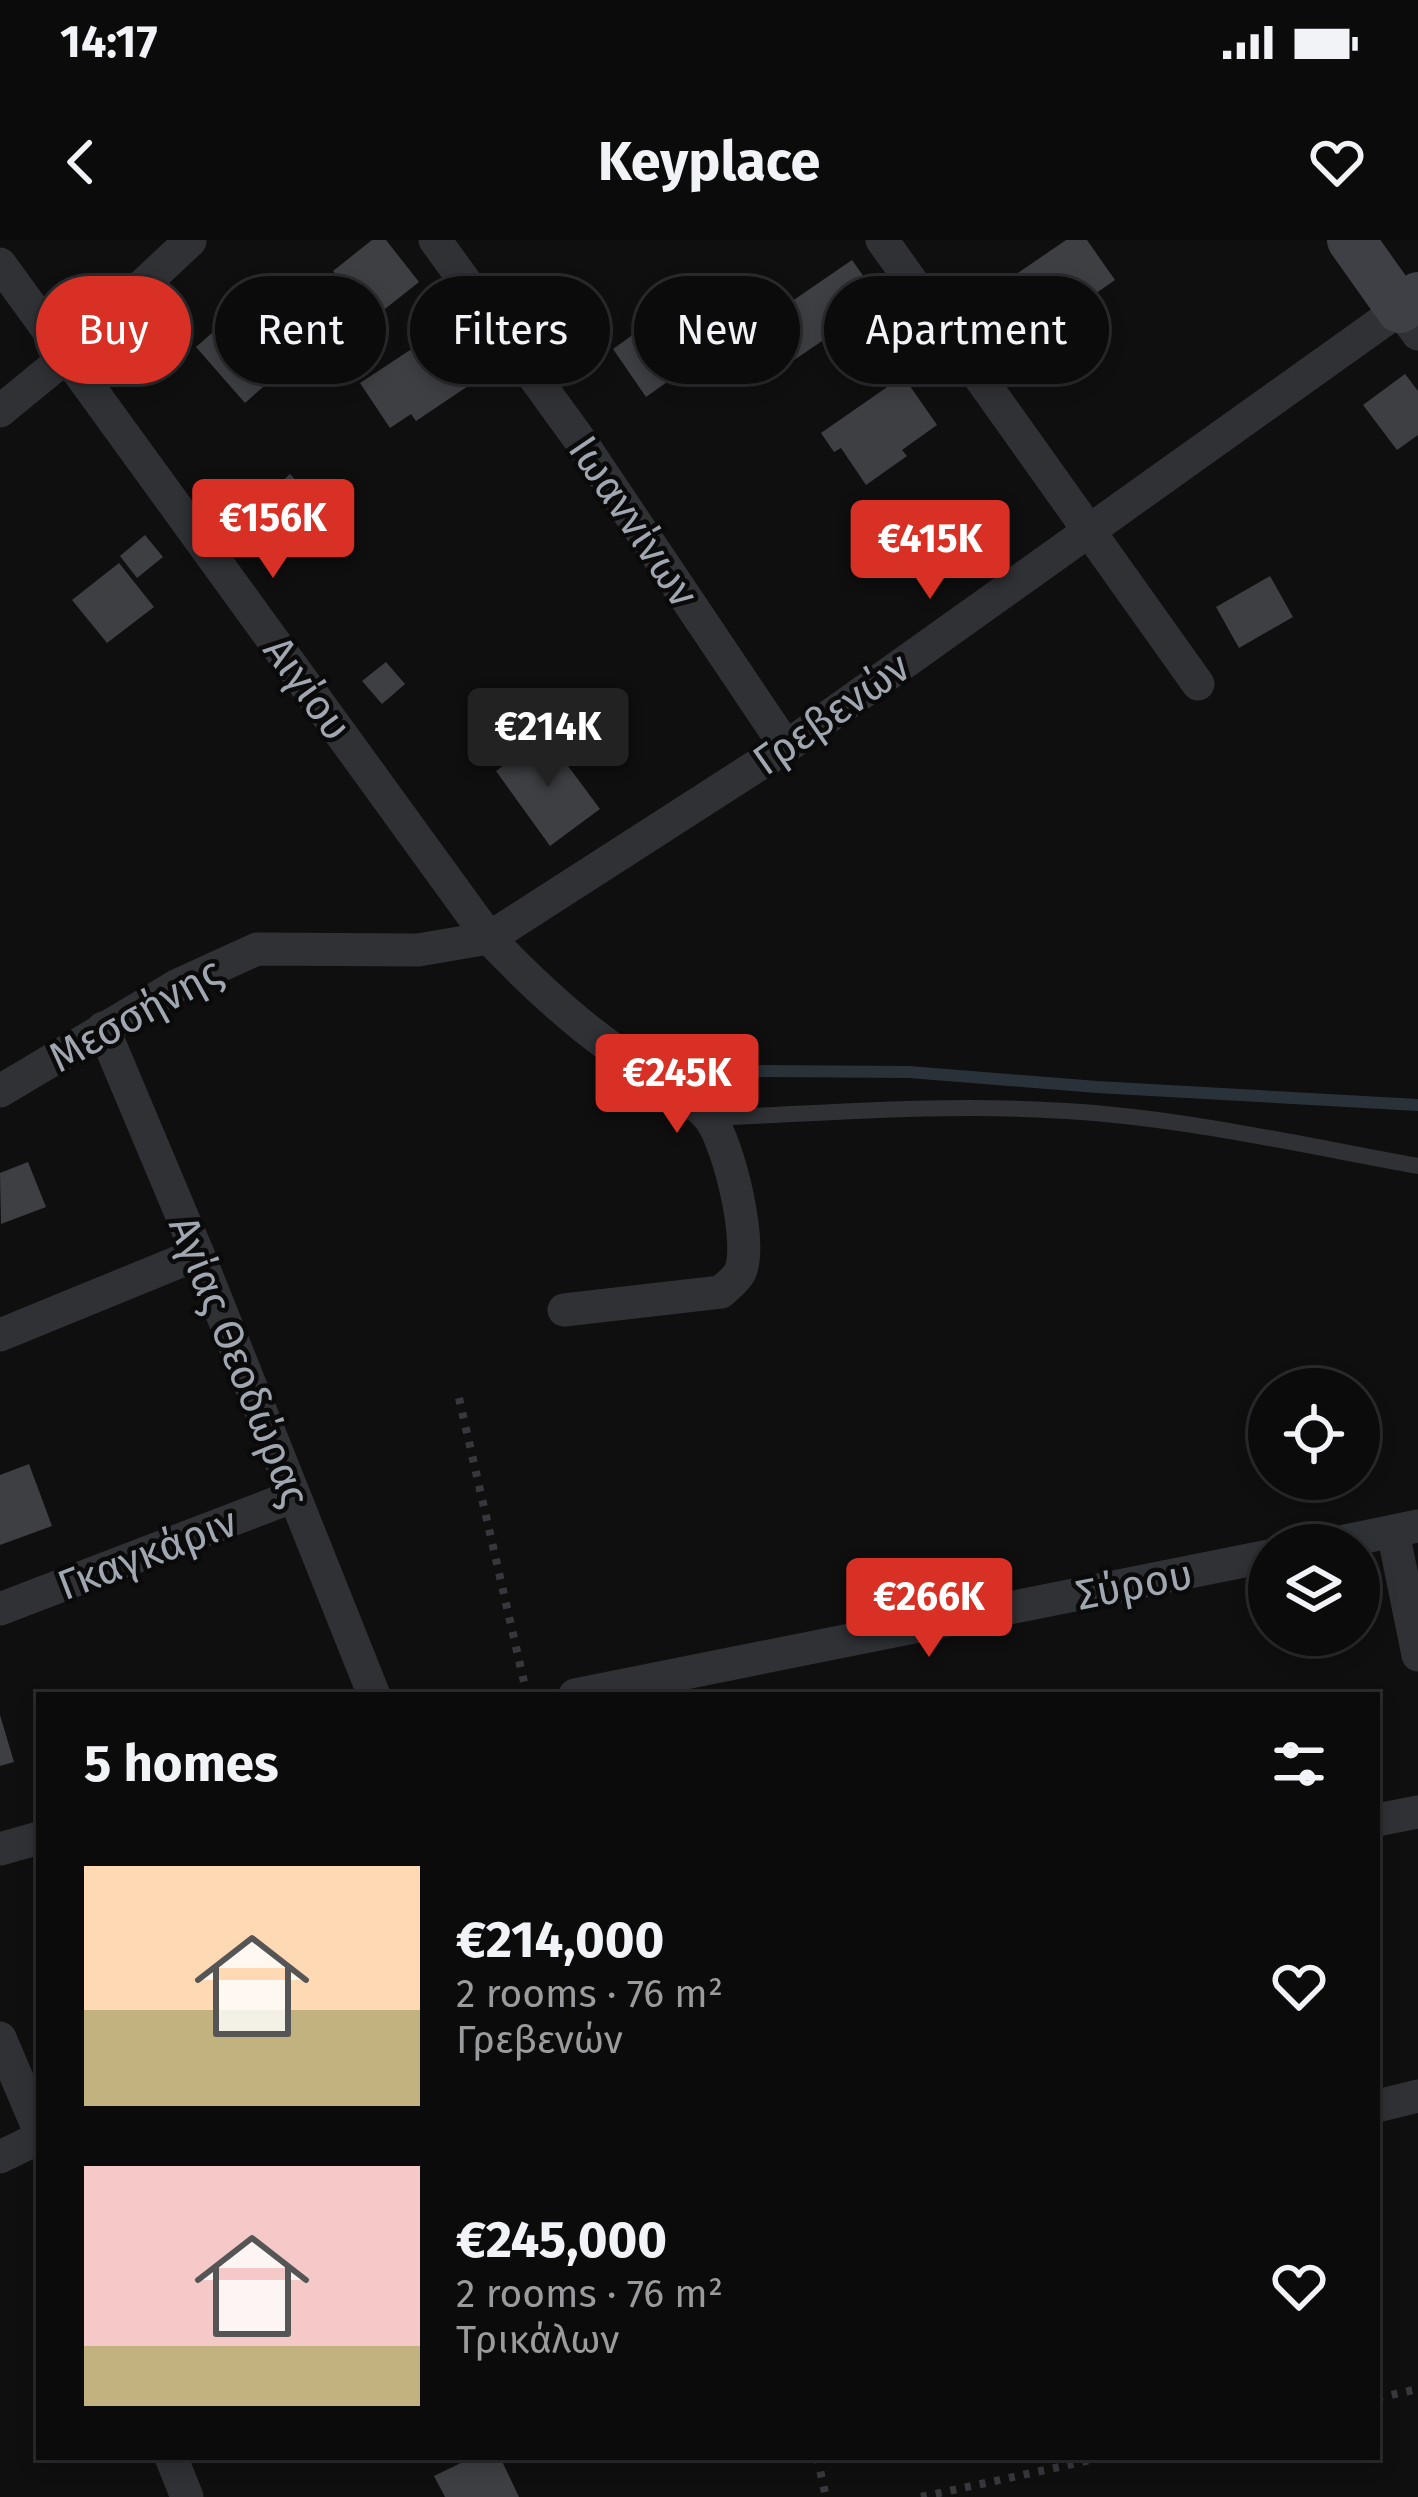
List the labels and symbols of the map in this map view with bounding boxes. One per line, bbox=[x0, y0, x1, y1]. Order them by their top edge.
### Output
street label: Ιωαννίνων bbox=[558, 427, 708, 616]
pin: €156K bbox=[189, 479, 357, 581]
pin: €415K bbox=[846, 500, 1014, 602]
street label: Αιγίου bbox=[253, 627, 362, 750]
street label: Γρεβενών bbox=[744, 642, 919, 786]
pin: €214K bbox=[464, 688, 632, 790]
street label: Μεσσήνης bbox=[40, 947, 231, 1083]
pin: €245K bbox=[593, 1034, 761, 1136]
street label: Αγίας Θεοδώρας bbox=[158, 1209, 320, 1514]
street label: Γκαγκάριν bbox=[51, 1497, 244, 1611]
street label: Σύρου bbox=[1072, 1549, 1197, 1621]
pin: €266K bbox=[845, 1558, 1013, 1660]

